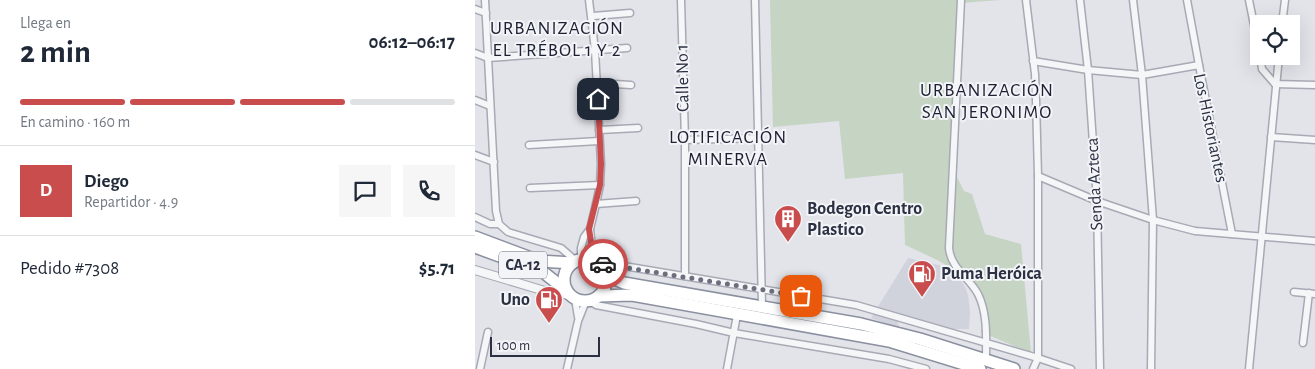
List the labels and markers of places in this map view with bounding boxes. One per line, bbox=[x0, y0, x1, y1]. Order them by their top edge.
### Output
pin bbox=[577, 78, 619, 120]
place label: Bodegon Centro Plastico bbox=[807, 200, 922, 239]
building icon: Bodegon Centro Plastico bbox=[773, 204, 803, 243]
fuel station icon: Puma Heróica bbox=[907, 259, 937, 298]
place label: Puma Heróica bbox=[941, 265, 1042, 283]
pin bbox=[780, 275, 822, 317]
fuel station icon: Uno bbox=[534, 285, 564, 324]
place label: Uno bbox=[500, 291, 530, 309]

